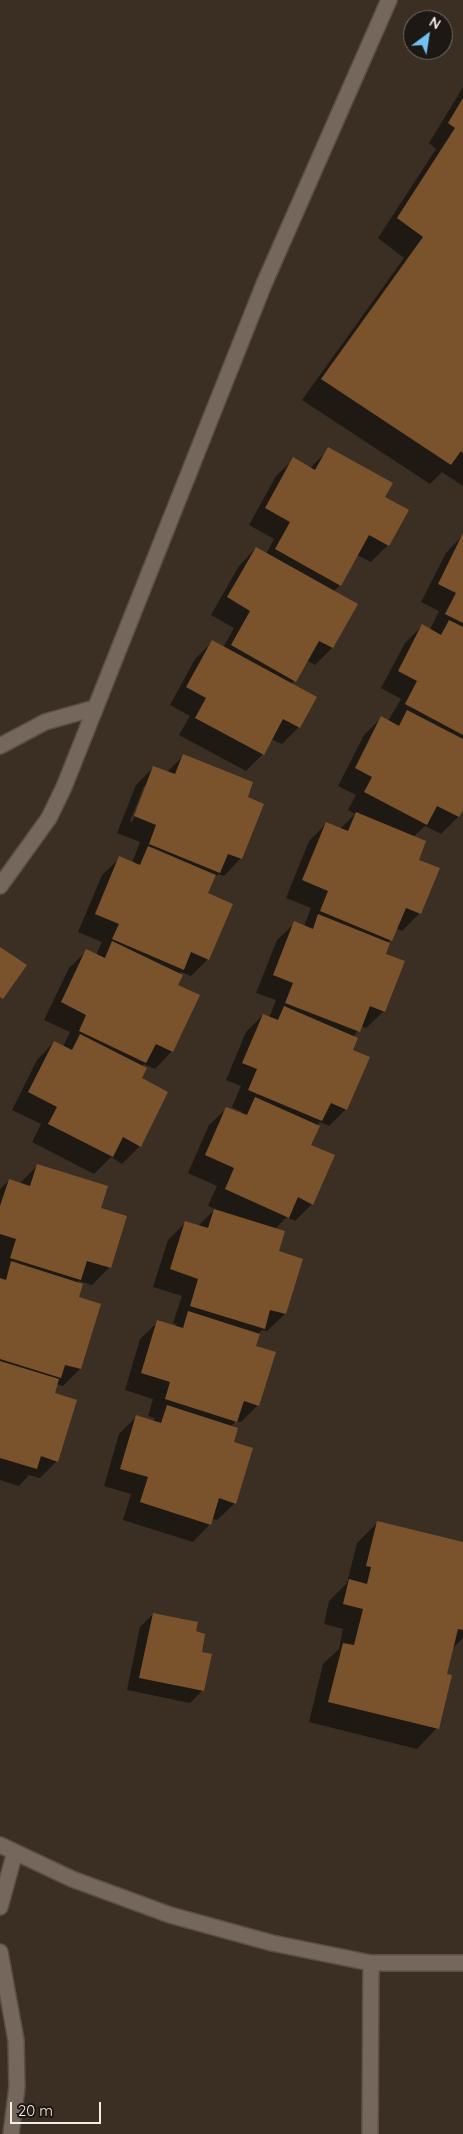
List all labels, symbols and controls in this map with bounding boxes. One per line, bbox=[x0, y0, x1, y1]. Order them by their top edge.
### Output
north arrow bbox=[403, 10, 453, 60]
text: N bbox=[426, 13, 444, 33]
scale bar bbox=[12, 2092, 104, 2124]
text: 20 m bbox=[18, 2101, 53, 2120]

